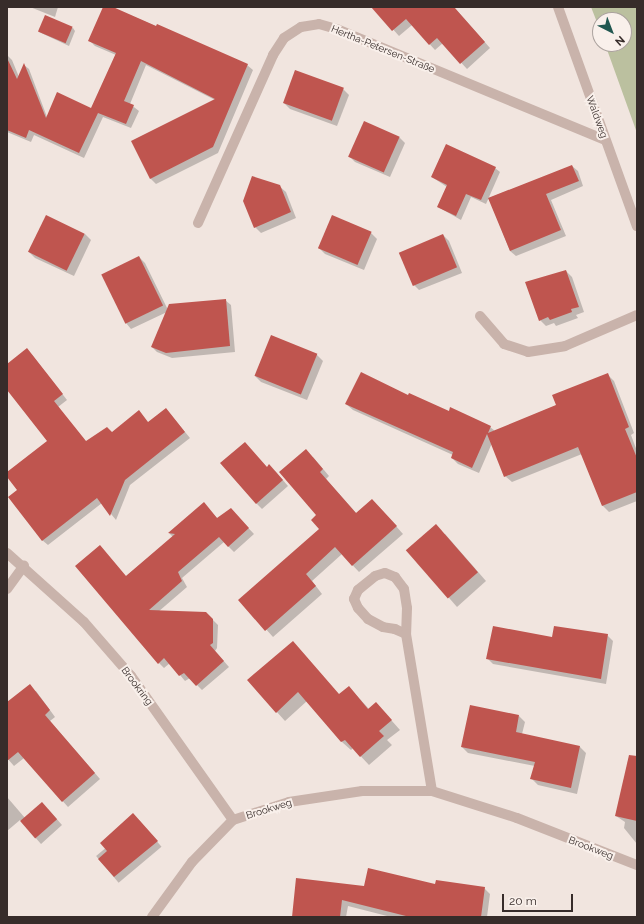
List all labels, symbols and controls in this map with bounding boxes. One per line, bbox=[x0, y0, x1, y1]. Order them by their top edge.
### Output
north arrow bbox=[592, 12, 632, 52]
street label: Hertha-Petersen-Straße bbox=[330, 23, 436, 75]
text: N bbox=[612, 33, 627, 48]
street label: Waldweg bbox=[584, 94, 610, 140]
street label: Brookring bbox=[119, 664, 155, 708]
street label: Brookweg bbox=[245, 796, 293, 822]
street label: Brookweg bbox=[567, 834, 615, 862]
scale bar bbox=[504, 886, 575, 912]
text: 20 m bbox=[509, 894, 537, 908]

